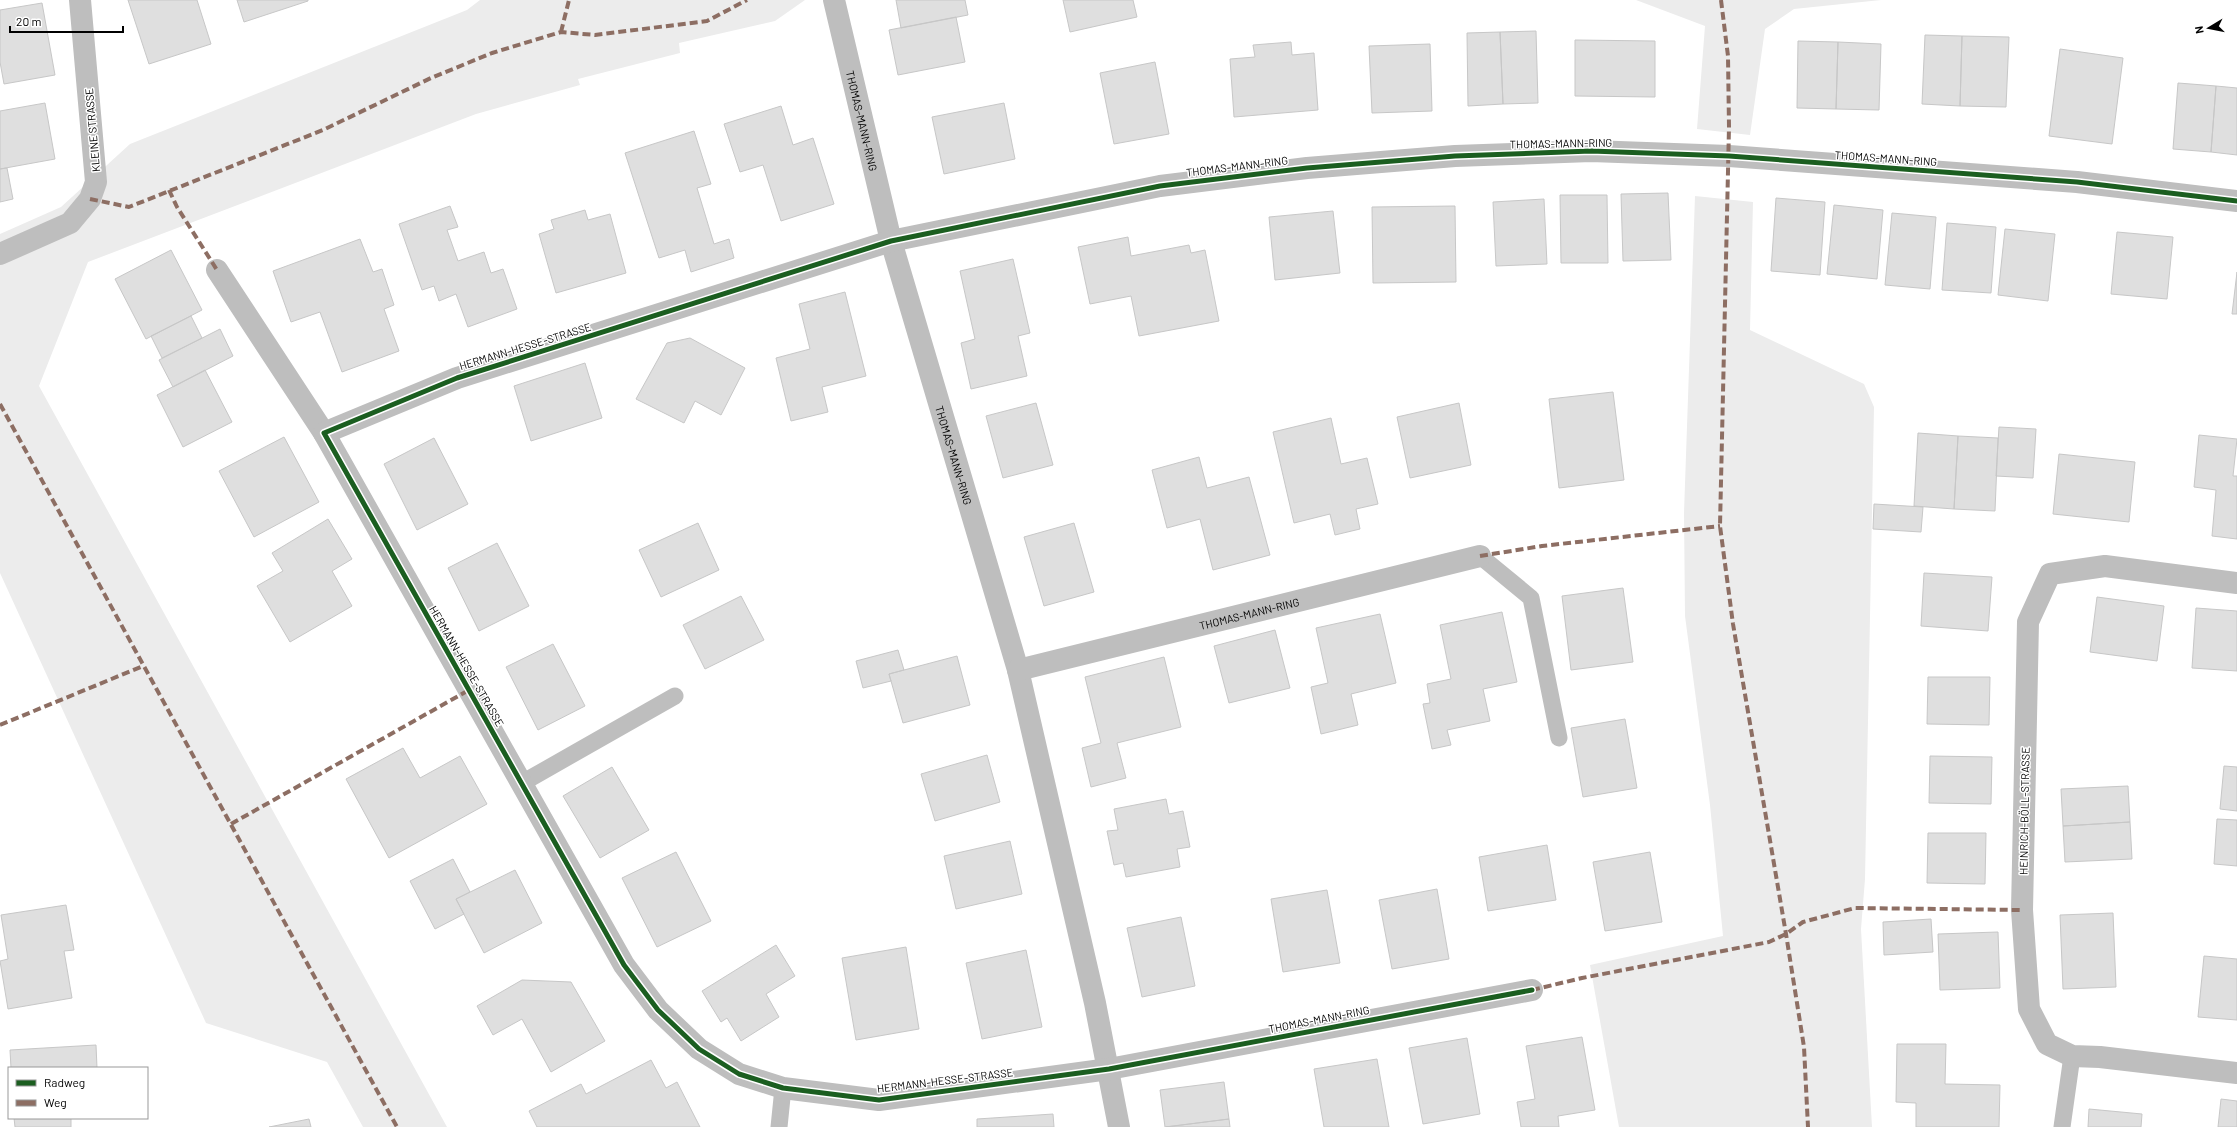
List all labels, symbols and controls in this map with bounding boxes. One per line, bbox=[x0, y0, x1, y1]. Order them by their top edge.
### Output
scale bar bbox=[10, 8, 123, 34]
north arrow bbox=[2189, 8, 2229, 48]
text: 20 m bbox=[16, 14, 42, 28]
text: N bbox=[2192, 25, 2206, 35]
street label: THOMAS-MANN-RING bbox=[844, 69, 881, 172]
street label: KLEINE STRASSE bbox=[82, 87, 102, 172]
street label: THOMAS-MANN-RING bbox=[1510, 136, 1612, 150]
street label: THOMAS-MANN-RING bbox=[1834, 148, 1938, 168]
street label: THOMAS-MANN-RING bbox=[1185, 153, 1289, 179]
street label: HERMANN-HESSE-STRASSE bbox=[457, 320, 593, 372]
street label: THOMAS-MANN-RING bbox=[934, 404, 975, 506]
street label: THOMAS-MANN-RING bbox=[1198, 594, 1300, 632]
street label: HERMANN-HESSE-STRASSE bbox=[427, 603, 507, 729]
street label: HEINRICH-BÖLL-STRASSE bbox=[2015, 747, 2032, 875]
street label: THOMAS-MANN-RING bbox=[1267, 1003, 1371, 1035]
street label: HERMANN-HESSE-STRASSE bbox=[876, 1065, 1014, 1095]
legend bbox=[8, 1067, 148, 1119]
text: Radweg bbox=[44, 1075, 85, 1089]
text: Weg bbox=[44, 1095, 67, 1109]

